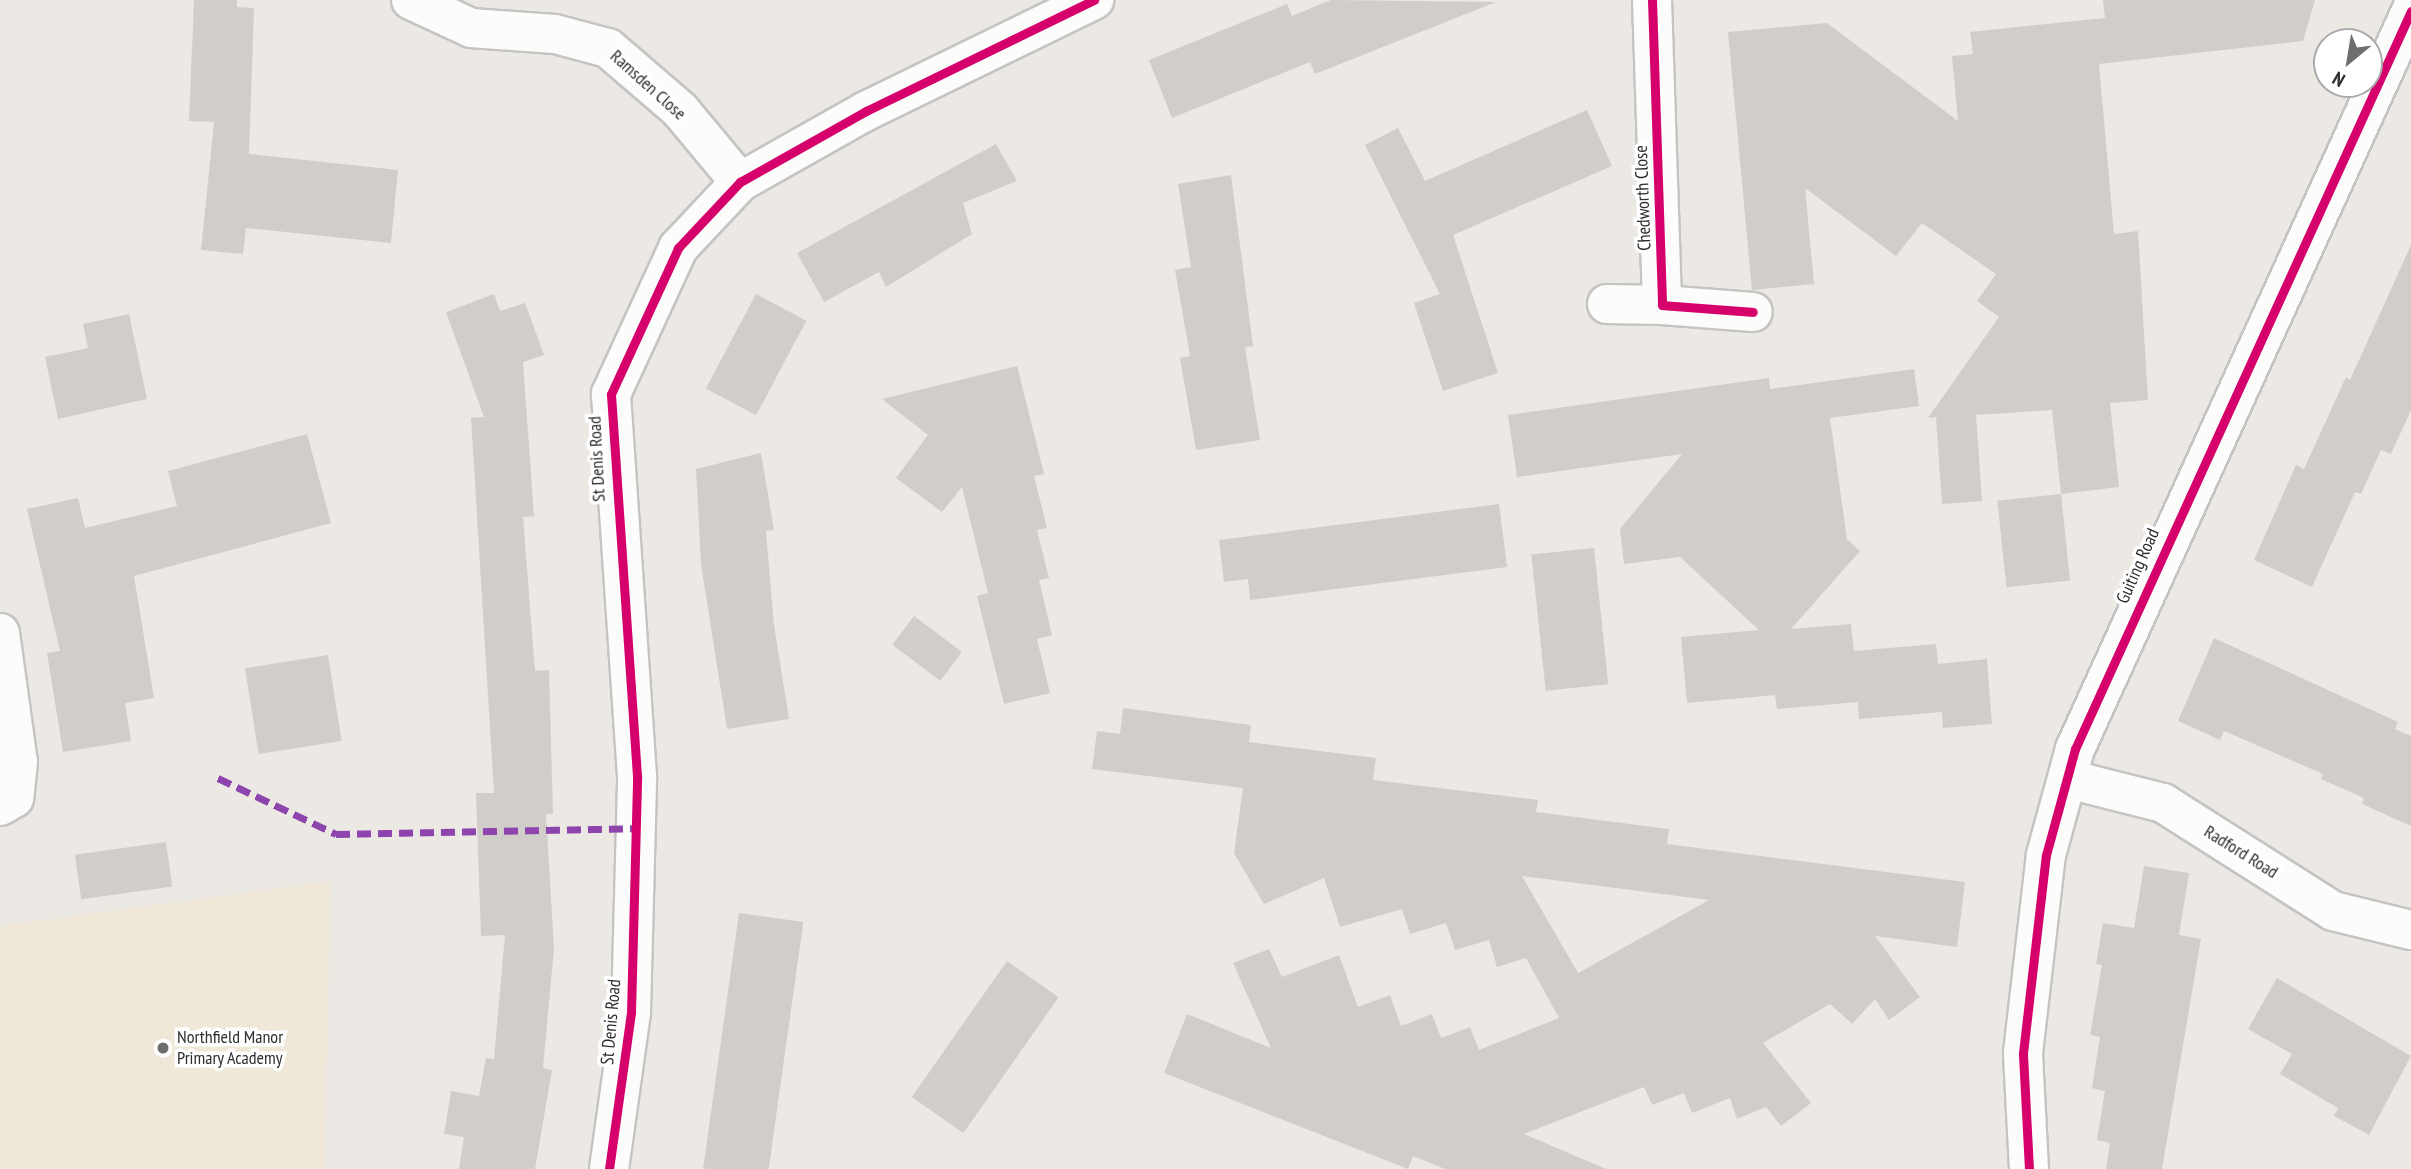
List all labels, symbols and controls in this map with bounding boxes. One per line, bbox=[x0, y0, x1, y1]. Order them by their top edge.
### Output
north arrow bbox=[2313, 28, 2383, 98]
street label: Ramsden Close bbox=[606, 45, 690, 125]
text: N bbox=[2328, 66, 2349, 92]
street label: Chedworth Close bbox=[1630, 145, 1656, 251]
street label: St Denis Road bbox=[584, 416, 610, 502]
street label: Guiting Road bbox=[2112, 525, 2164, 607]
street label: Radford Road bbox=[2200, 821, 2282, 883]
street label: St Denis Road bbox=[597, 978, 625, 1066]
place label: Northfield Manor Primary Academy bbox=[177, 1027, 284, 1070]
marker: Northfield Manor Primary Academy bbox=[155, 1040, 171, 1056]

